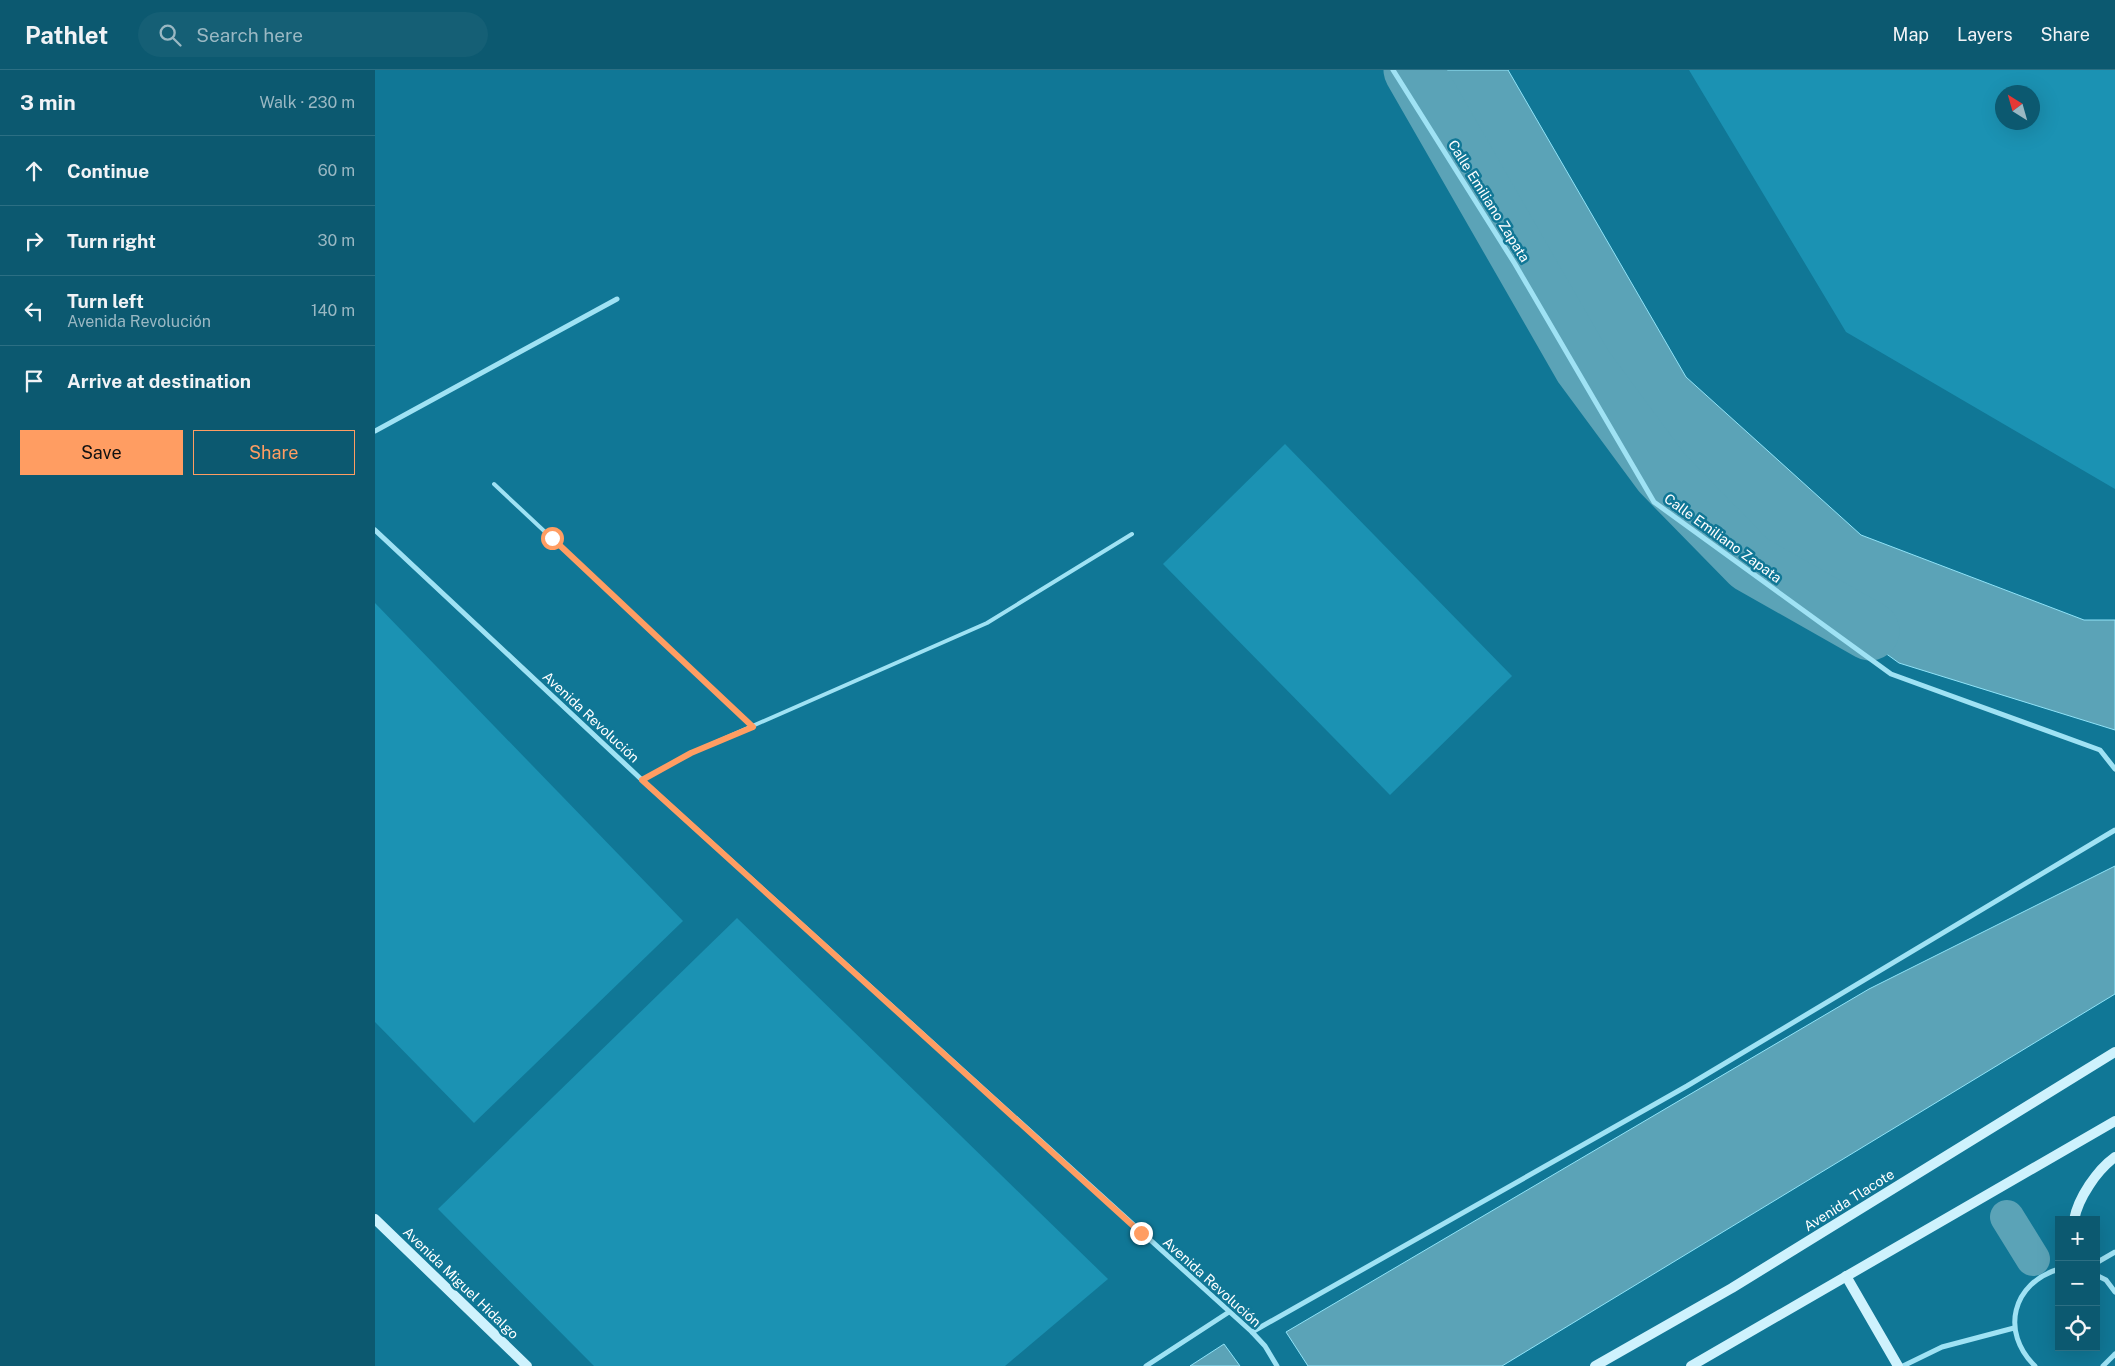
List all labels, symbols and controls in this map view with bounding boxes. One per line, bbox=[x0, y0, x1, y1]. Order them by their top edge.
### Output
search box bbox=[138, 12, 488, 57]
text: Pathlet bbox=[25, 21, 108, 49]
icon: search bbox=[156, 21, 184, 49]
text: Search here bbox=[196, 24, 303, 46]
text: Map bbox=[1893, 24, 1929, 45]
text: Layers bbox=[1957, 24, 2013, 45]
text: Share bbox=[2041, 24, 2090, 45]
north arrow bbox=[1995, 85, 2040, 130]
text: 3 min bbox=[20, 90, 76, 115]
text: Walk · 230 m bbox=[259, 93, 355, 112]
street label: Calle Emiliano Zapata bbox=[1445, 137, 1533, 265]
icon: ahead bbox=[20, 157, 48, 185]
text: Continue bbox=[67, 160, 149, 182]
text: 60 m bbox=[318, 161, 355, 180]
icon: right bbox=[20, 227, 48, 255]
text: Turn right bbox=[67, 230, 156, 252]
text: 30 m bbox=[318, 231, 355, 250]
text: Turn left bbox=[67, 290, 144, 312]
icon: left bbox=[20, 297, 48, 325]
text: 140 m bbox=[311, 301, 355, 320]
text: Avenida Revolución bbox=[67, 312, 211, 331]
icon: arrive bbox=[20, 367, 48, 395]
text: Arrive at destination bbox=[67, 370, 251, 392]
button: Save bbox=[20, 430, 183, 475]
button: Share bbox=[193, 430, 355, 475]
street label: Calle Emiliano Zapata bbox=[1661, 490, 1785, 586]
route start bbox=[541, 527, 564, 550]
street label: Avenida Revolución bbox=[539, 668, 643, 766]
street label: Avenida Tlacote bbox=[1801, 1166, 1897, 1234]
map controls bbox=[2055, 1216, 2100, 1351]
button: + bbox=[2055, 1216, 2100, 1261]
route end bbox=[1130, 1222, 1153, 1245]
street label: Avenida Miguel Hidalgo bbox=[400, 1224, 522, 1342]
street label: Avenida Revolución bbox=[1160, 1234, 1264, 1330]
button: − bbox=[2055, 1261, 2100, 1306]
button: locate bbox=[2055, 1306, 2100, 1351]

